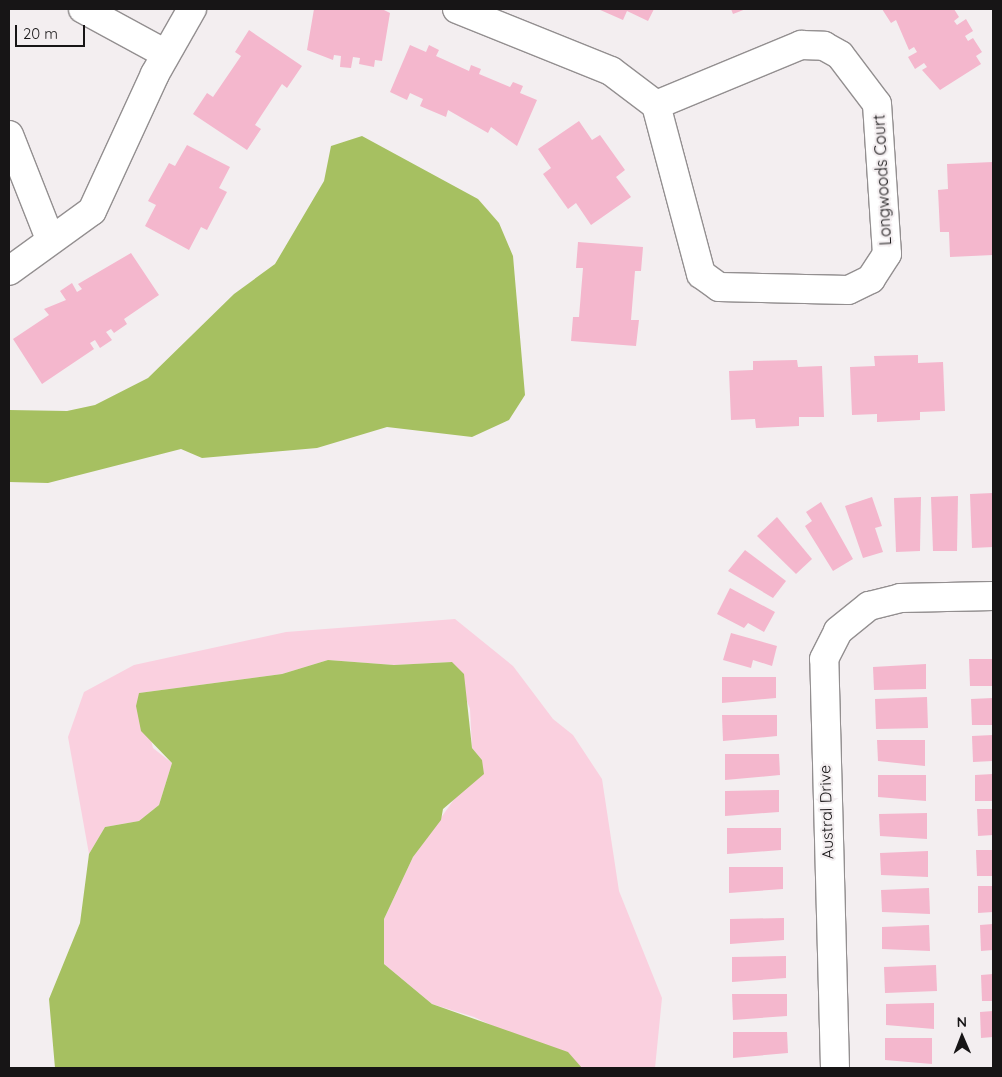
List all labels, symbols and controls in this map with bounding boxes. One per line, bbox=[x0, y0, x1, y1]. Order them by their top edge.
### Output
scale bar bbox=[18, 15, 88, 47]
text: 20 m bbox=[23, 24, 58, 43]
street label: Longwoods Court bbox=[869, 114, 895, 246]
street label: Austral Drive bbox=[815, 764, 837, 860]
north arrow bbox=[937, 1012, 987, 1062]
text: N bbox=[956, 1013, 967, 1031]

